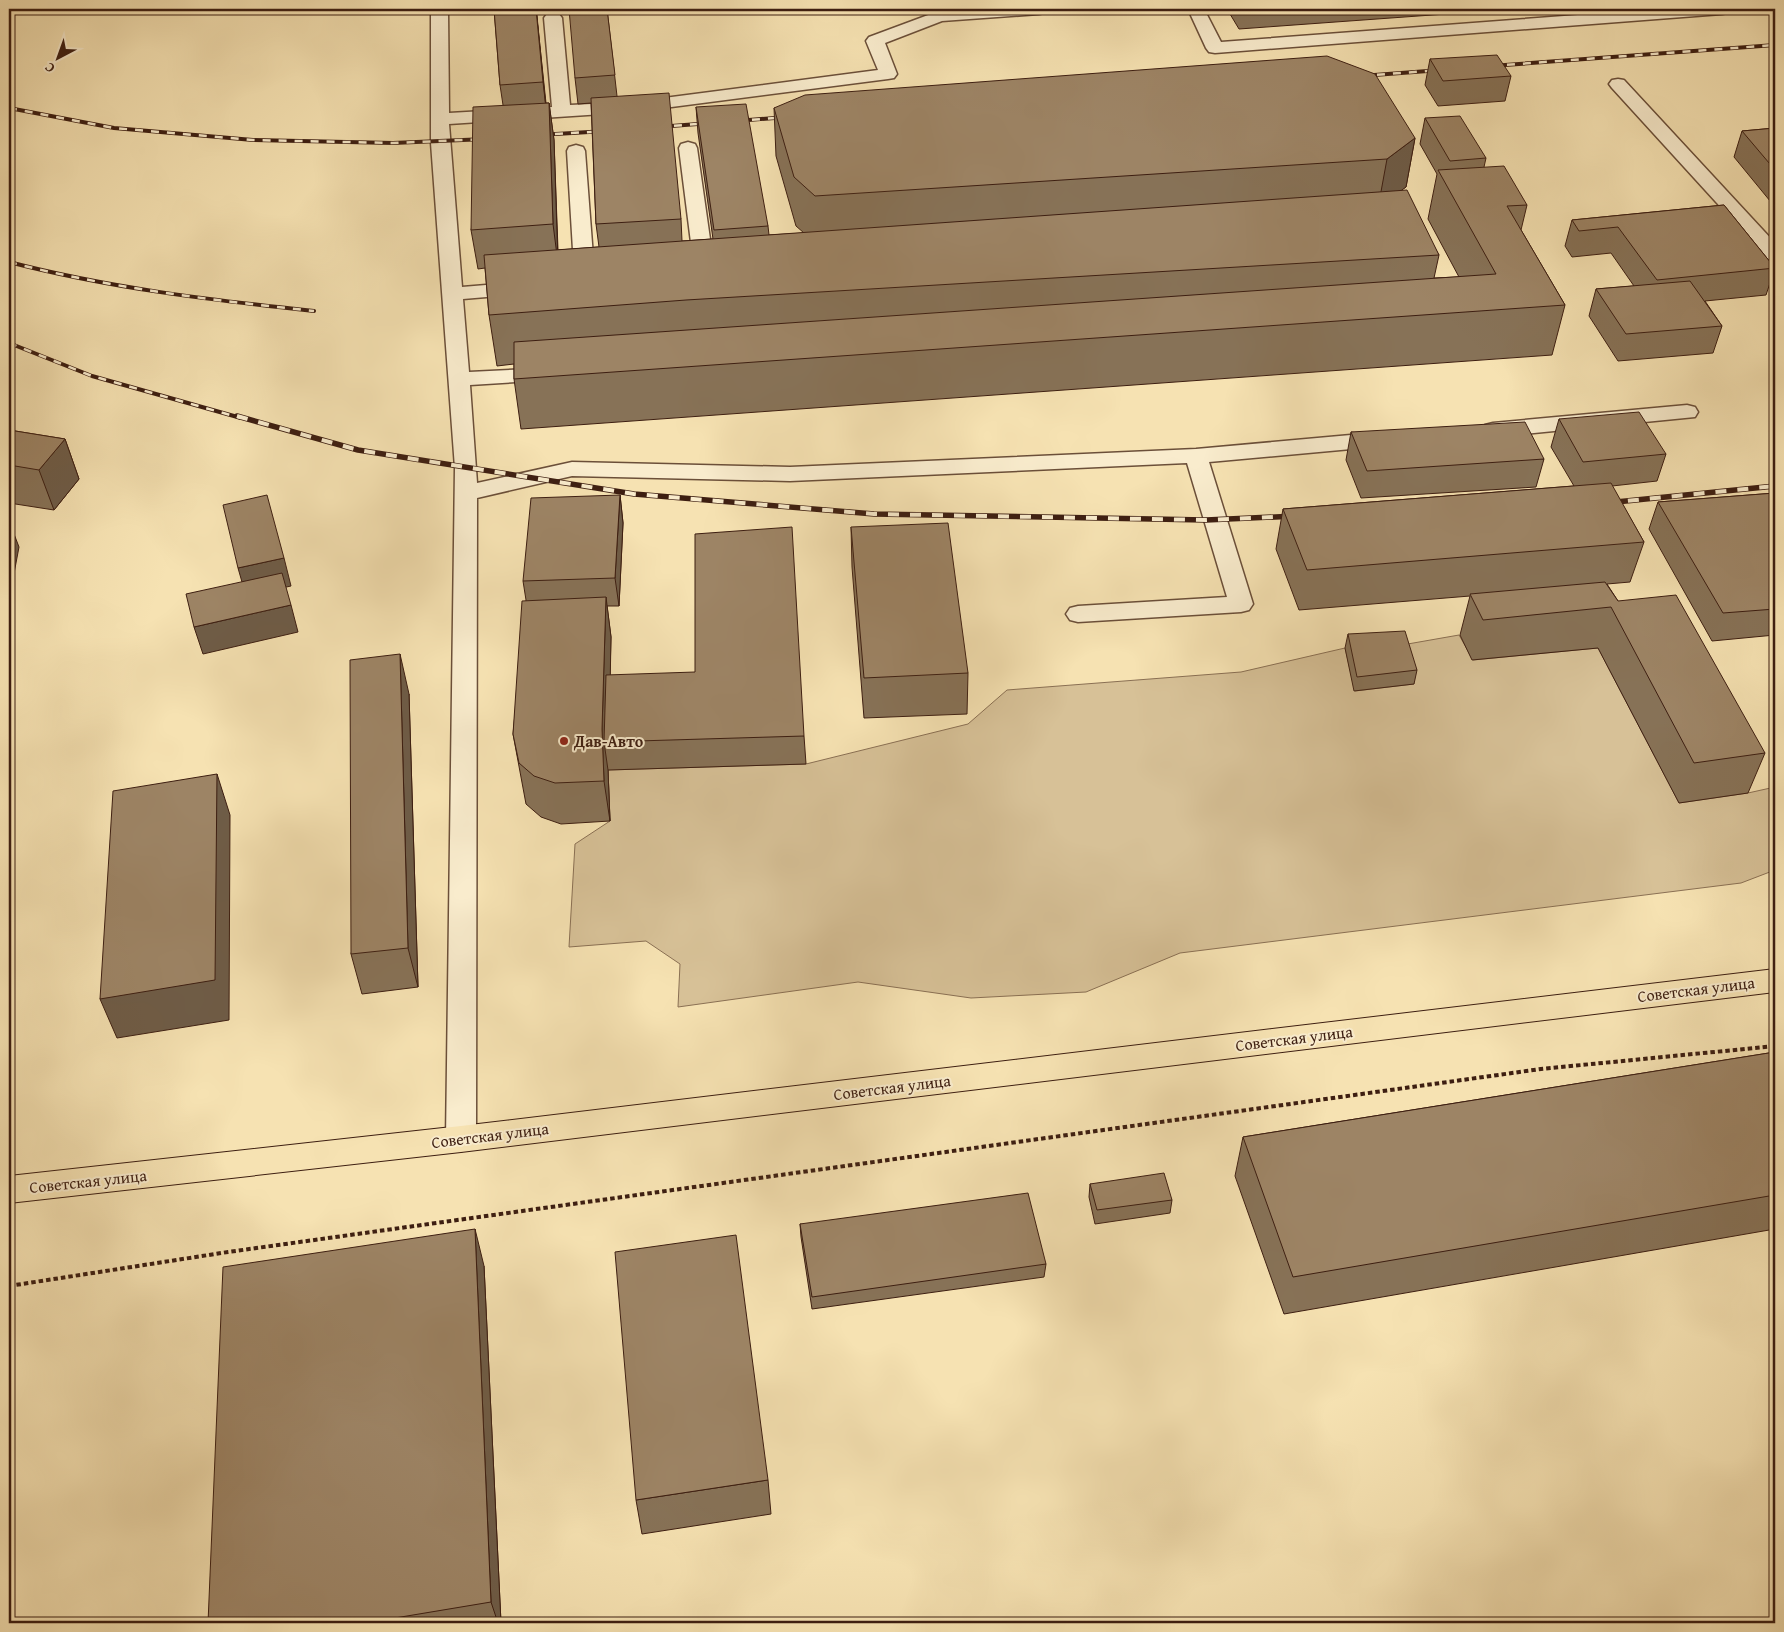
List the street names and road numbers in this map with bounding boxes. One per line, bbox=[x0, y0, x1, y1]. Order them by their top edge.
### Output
street label: Советская улица bbox=[1636, 970, 1756, 1008]
street label: Советская улица bbox=[1234, 1019, 1354, 1057]
street label: Советская улица bbox=[832, 1068, 952, 1106]
street label: Советская улица bbox=[430, 1116, 550, 1154]
street label: Советская улица bbox=[28, 1163, 148, 1199]

